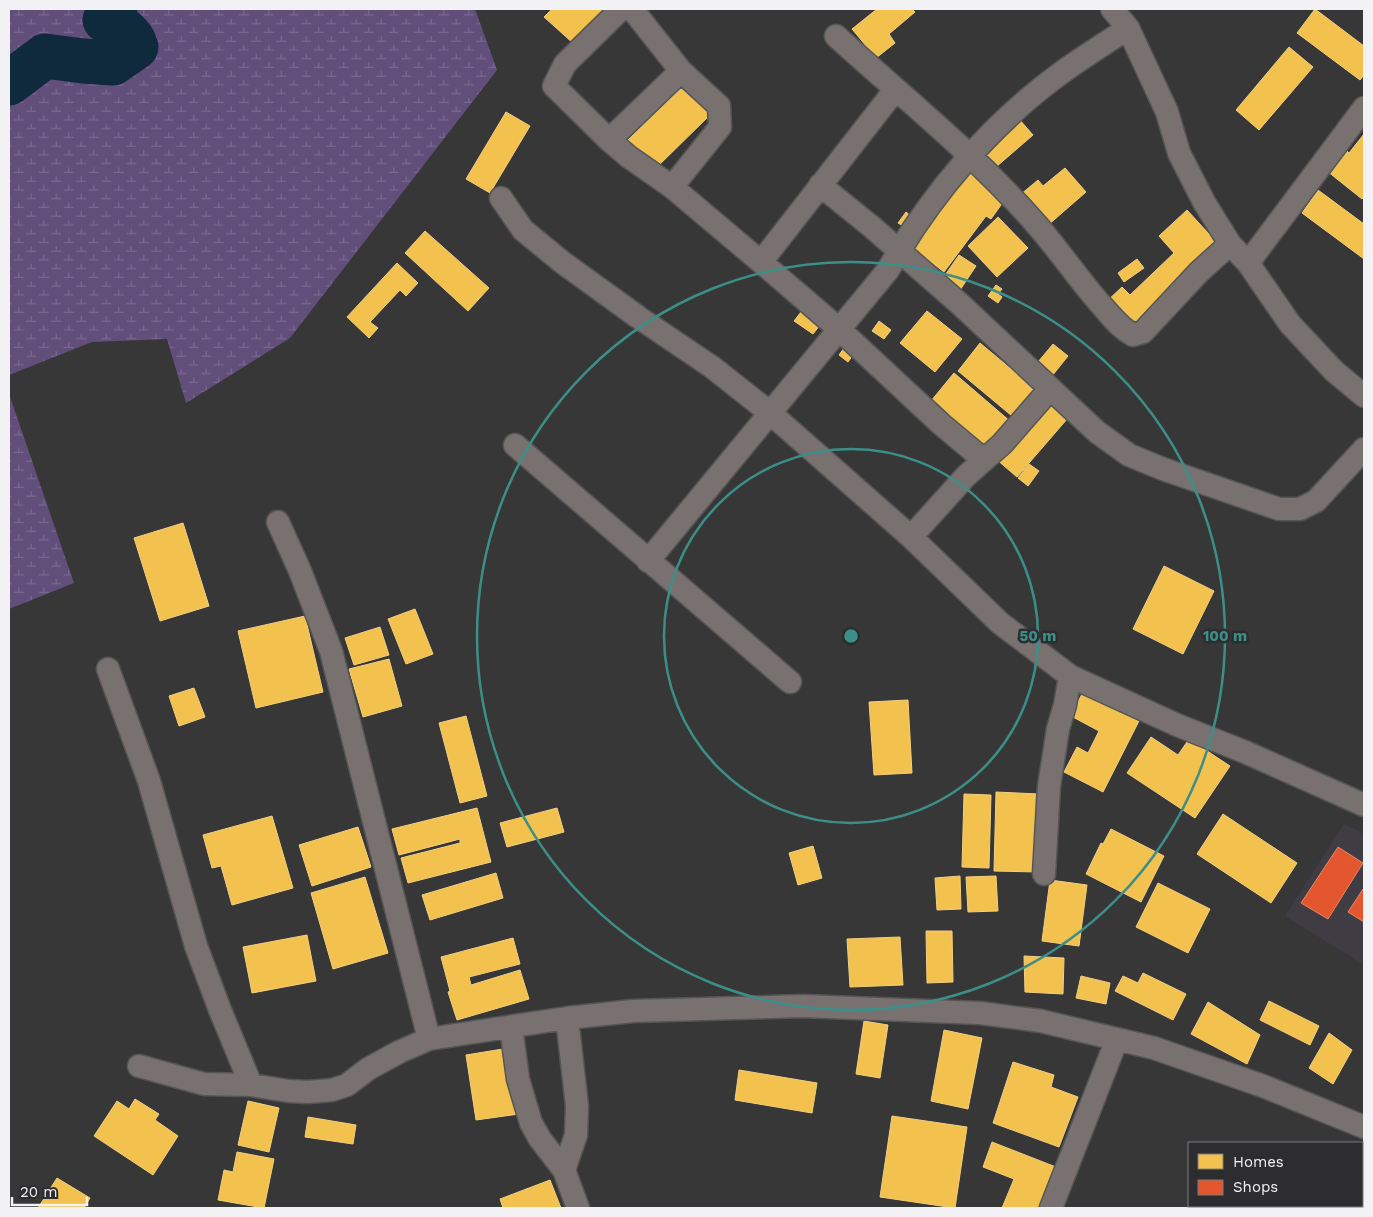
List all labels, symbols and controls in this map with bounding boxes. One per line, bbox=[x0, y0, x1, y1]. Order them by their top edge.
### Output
centre of rings bbox=[842, 627, 860, 645]
text: 50 m bbox=[1020, 627, 1056, 645]
text: 100 m bbox=[1203, 627, 1247, 645]
legend bbox=[1188, 1142, 1363, 1207]
text: Homes bbox=[1233, 1153, 1284, 1171]
scale bar bbox=[12, 1174, 88, 1206]
text: Shops bbox=[1233, 1178, 1278, 1196]
text: 20 m bbox=[20, 1183, 58, 1201]

